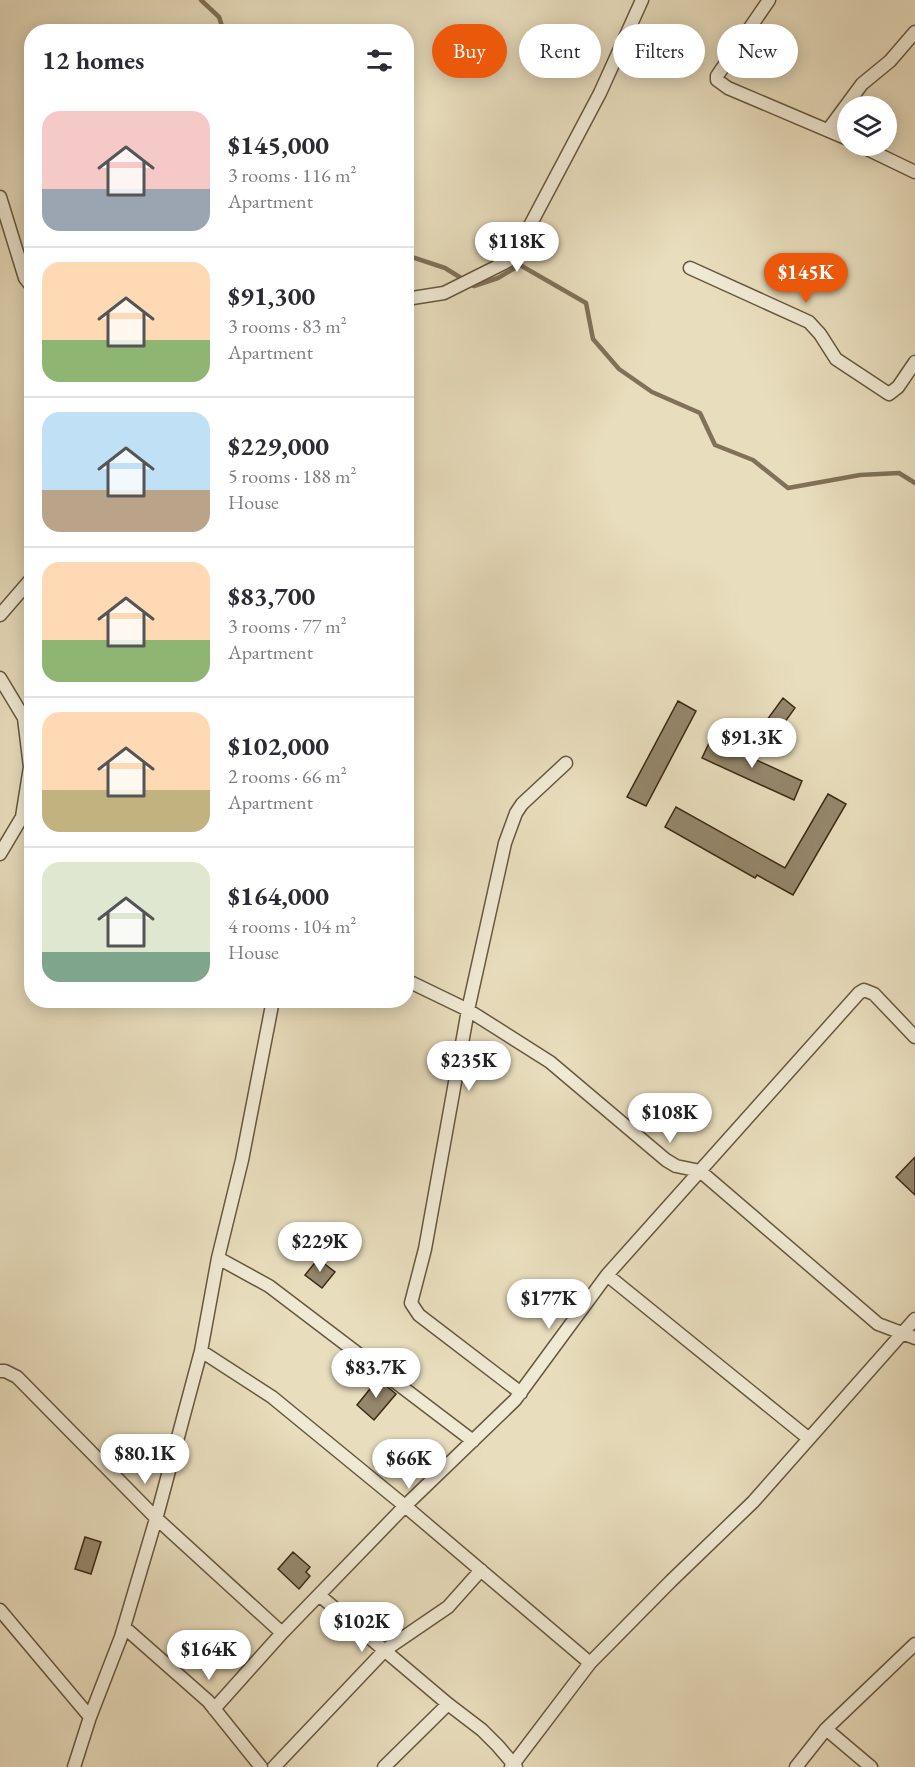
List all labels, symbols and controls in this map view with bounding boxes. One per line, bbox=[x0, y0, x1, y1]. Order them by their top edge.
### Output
chip: Buy bbox=[432, 24, 507, 78]
chip: Rent bbox=[519, 24, 601, 78]
chip: Filters bbox=[613, 24, 705, 78]
chip: New bbox=[717, 24, 798, 78]
text: 12 homes bbox=[42, 43, 144, 77]
icon: filters bbox=[363, 44, 396, 77]
map controls bbox=[837, 96, 897, 156]
button: layers bbox=[837, 96, 897, 156]
text: $145,000 bbox=[228, 128, 329, 162]
icon: home bbox=[90, 135, 162, 207]
text: 3 rooms · 116 m² bbox=[228, 162, 356, 188]
text: Apartment bbox=[228, 188, 313, 214]
pin: $118K bbox=[475, 222, 559, 273]
text: $118K bbox=[489, 228, 545, 254]
pin: $145K bbox=[764, 253, 848, 304]
text: $145K bbox=[778, 259, 834, 285]
text: $91,300 bbox=[228, 279, 315, 313]
icon: home bbox=[90, 286, 162, 358]
text: 3 rooms · 83 m² bbox=[228, 313, 347, 339]
text: Apartment bbox=[228, 339, 313, 365]
text: $229,000 bbox=[228, 429, 329, 463]
icon: home bbox=[90, 436, 162, 508]
text: 5 rooms · 188 m² bbox=[228, 463, 356, 489]
text: House bbox=[228, 489, 279, 515]
text: $83,700 bbox=[228, 579, 315, 613]
icon: home bbox=[90, 586, 162, 658]
text: 3 rooms · 77 m² bbox=[228, 613, 347, 639]
text: Apartment bbox=[228, 639, 313, 665]
pin: $91.3K bbox=[703, 718, 801, 769]
text: $91.3K bbox=[721, 724, 783, 750]
text: $102,000 bbox=[228, 729, 329, 763]
icon: home bbox=[90, 736, 162, 808]
text: 2 rooms · 66 m² bbox=[228, 763, 347, 789]
text: Apartment bbox=[228, 789, 313, 815]
text: $164,000 bbox=[228, 879, 329, 913]
icon: home bbox=[90, 886, 162, 958]
text: 4 rooms · 104 m² bbox=[228, 913, 356, 939]
text: House bbox=[228, 939, 279, 965]
pin: $235K bbox=[427, 1041, 511, 1092]
text: $235K bbox=[441, 1047, 497, 1073]
pin: $108K bbox=[628, 1093, 712, 1144]
text: $108K bbox=[642, 1099, 698, 1125]
pin: $229K bbox=[278, 1222, 362, 1273]
text: $229K bbox=[292, 1228, 348, 1254]
pin: $177K bbox=[507, 1279, 591, 1330]
text: $177K bbox=[521, 1285, 577, 1311]
pin: $83.7K bbox=[327, 1348, 425, 1399]
text: $83.7K bbox=[345, 1354, 407, 1380]
pin: $80.1K bbox=[96, 1434, 194, 1485]
pin: $66K bbox=[373, 1439, 445, 1490]
text: $80.1K bbox=[114, 1440, 176, 1466]
text: $66K bbox=[386, 1445, 432, 1471]
pin: $102K bbox=[320, 1602, 404, 1653]
text: $102K bbox=[334, 1608, 390, 1634]
pin: $164K bbox=[167, 1630, 251, 1681]
text: $164K bbox=[181, 1636, 237, 1662]

